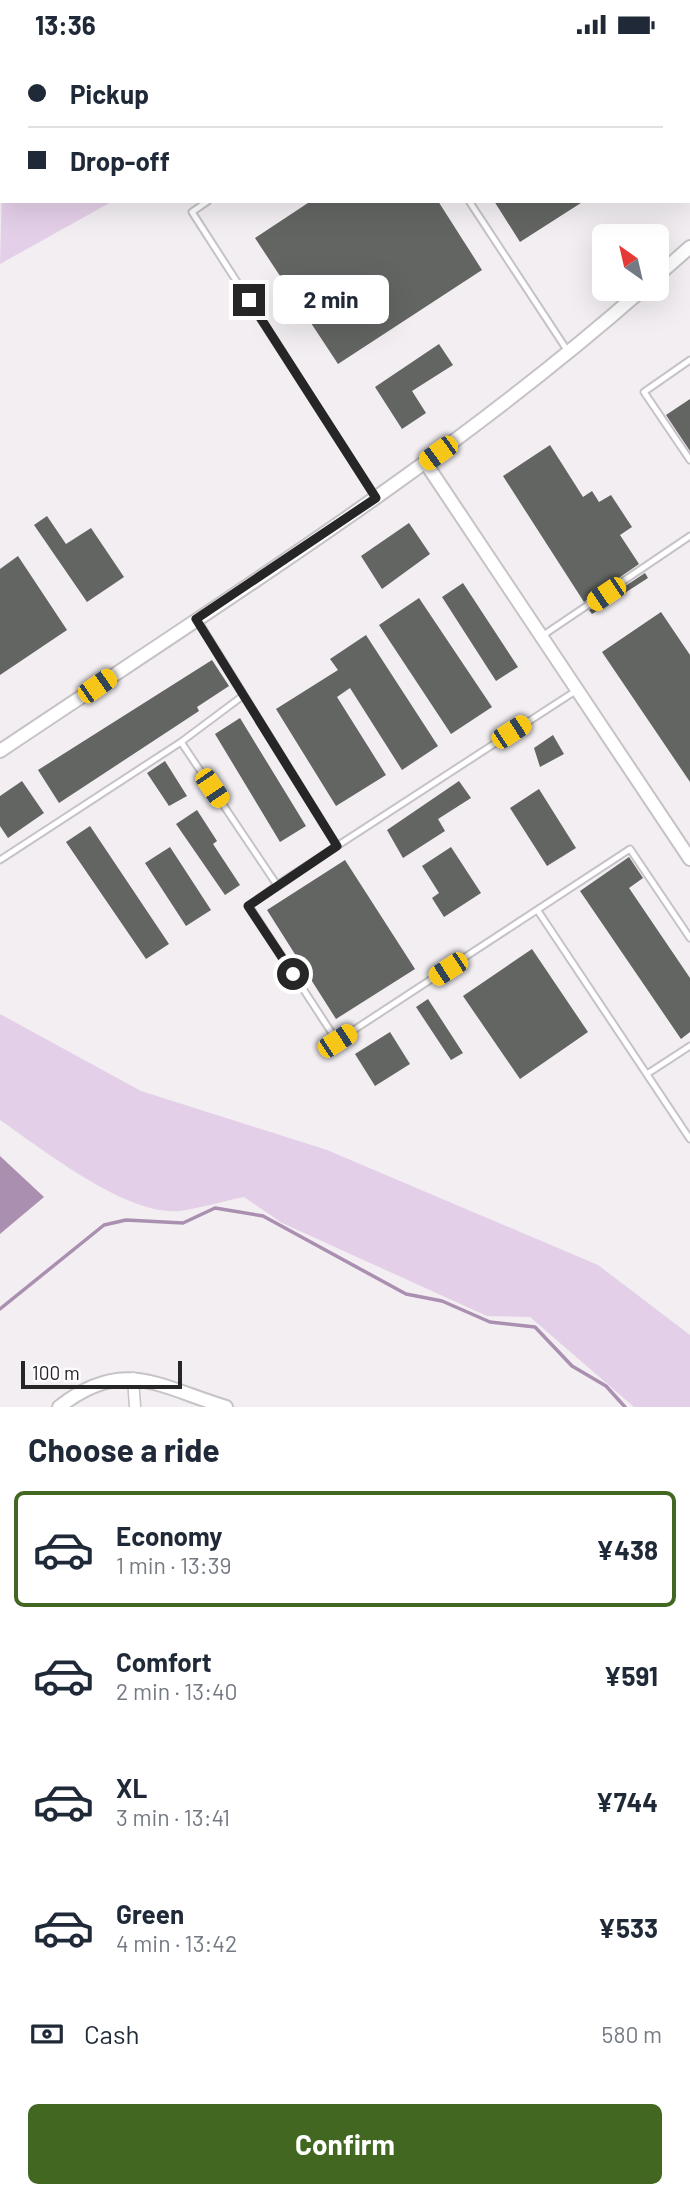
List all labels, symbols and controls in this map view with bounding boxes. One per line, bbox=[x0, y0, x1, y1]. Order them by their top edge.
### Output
text: 13:36 bbox=[35, 9, 96, 40]
text: Pickup bbox=[70, 78, 149, 109]
text: Drop-off bbox=[70, 145, 170, 176]
north arrow bbox=[592, 224, 668, 301]
map controls bbox=[592, 224, 669, 301]
callout: 2 min bbox=[274, 275, 389, 325]
route end bbox=[233, 284, 265, 316]
text: 2 min bbox=[303, 285, 359, 313]
car bbox=[415, 432, 462, 474]
car bbox=[583, 574, 630, 614]
car bbox=[74, 665, 121, 707]
car bbox=[488, 712, 535, 752]
car bbox=[192, 765, 233, 811]
car bbox=[425, 949, 472, 989]
route start bbox=[277, 958, 309, 990]
car bbox=[314, 1021, 361, 1061]
scale bar bbox=[21, 1358, 182, 1390]
text: 100 m bbox=[32, 1361, 80, 1384]
text: Choose a ride bbox=[28, 1430, 220, 1468]
icon: car bbox=[32, 1518, 95, 1581]
text: Economy bbox=[116, 1520, 222, 1551]
text: ¥438 bbox=[596, 1534, 658, 1565]
text: 1 min · 13:39 bbox=[116, 1551, 231, 1579]
icon: car bbox=[32, 1644, 95, 1707]
text: Comfort bbox=[116, 1646, 212, 1677]
text: ¥591 bbox=[604, 1660, 658, 1691]
text: 2 min · 13:40 bbox=[116, 1677, 238, 1705]
icon: car bbox=[32, 1770, 95, 1833]
text: XL bbox=[116, 1772, 147, 1803]
text: ¥744 bbox=[596, 1786, 658, 1817]
text: 3 min · 13:41 bbox=[116, 1803, 230, 1831]
icon: car bbox=[32, 1896, 95, 1959]
text: Green bbox=[116, 1898, 184, 1929]
text: ¥533 bbox=[598, 1912, 658, 1943]
text: 4 min · 13:42 bbox=[116, 1929, 237, 1957]
icon: cash bbox=[28, 2015, 66, 2053]
text: Cash bbox=[84, 2018, 139, 2049]
text: 580 m bbox=[602, 2020, 662, 2048]
button: Confirm bbox=[28, 2104, 662, 2184]

